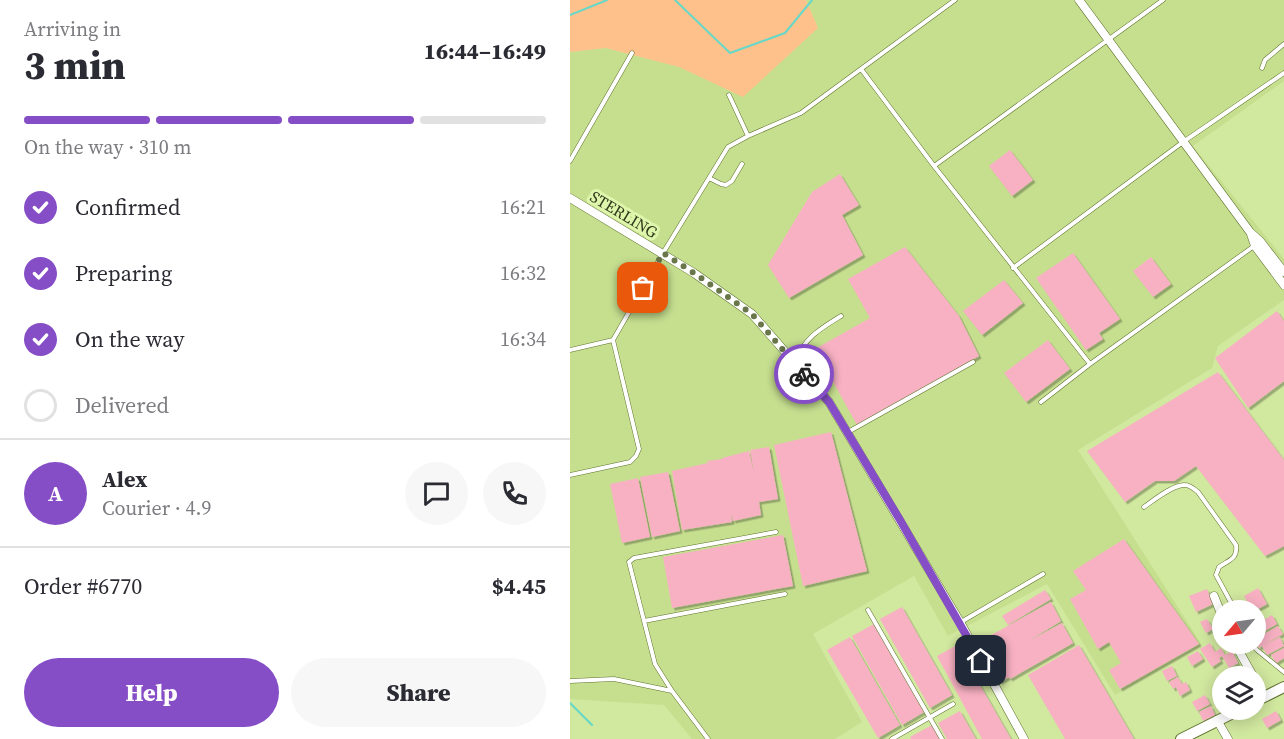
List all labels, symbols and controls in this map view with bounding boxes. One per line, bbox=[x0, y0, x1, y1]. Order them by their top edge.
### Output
text: Arriving in bbox=[24, 15, 121, 43]
text: 16:44–16:49 bbox=[424, 36, 546, 66]
text: 3 min bbox=[24, 39, 126, 92]
text: On the way · 310 m bbox=[24, 133, 191, 161]
street label: STERLING bbox=[586, 185, 662, 243]
icon: check bbox=[24, 191, 57, 224]
text: Confirmed bbox=[75, 192, 180, 222]
text: 16:21 bbox=[500, 193, 546, 221]
icon: check bbox=[24, 257, 57, 290]
text: Preparing bbox=[75, 258, 172, 288]
text: 16:32 bbox=[500, 259, 546, 287]
pin bbox=[617, 262, 668, 313]
icon: bag bbox=[626, 271, 659, 304]
icon: check bbox=[24, 323, 57, 356]
text: On the way bbox=[75, 324, 184, 354]
text: 16:34 bbox=[500, 325, 546, 353]
courier bbox=[774, 344, 834, 404]
icon: bike bbox=[788, 358, 821, 391]
text: Delivered bbox=[75, 390, 169, 420]
button: chat bbox=[405, 462, 468, 525]
button: phone bbox=[483, 462, 546, 525]
text: Alex bbox=[102, 464, 147, 494]
text: A bbox=[48, 478, 63, 508]
text: Courier · 4.9 bbox=[102, 494, 211, 522]
text: Order #6770 bbox=[24, 571, 142, 601]
text: $4.45 bbox=[492, 571, 546, 601]
north arrow bbox=[1212, 600, 1266, 654]
map controls bbox=[1212, 600, 1266, 720]
pin bbox=[955, 635, 1006, 686]
icon: home bbox=[964, 644, 997, 677]
button: Help bbox=[24, 658, 279, 727]
button: Share bbox=[291, 658, 546, 727]
button: layers bbox=[1212, 666, 1266, 720]

